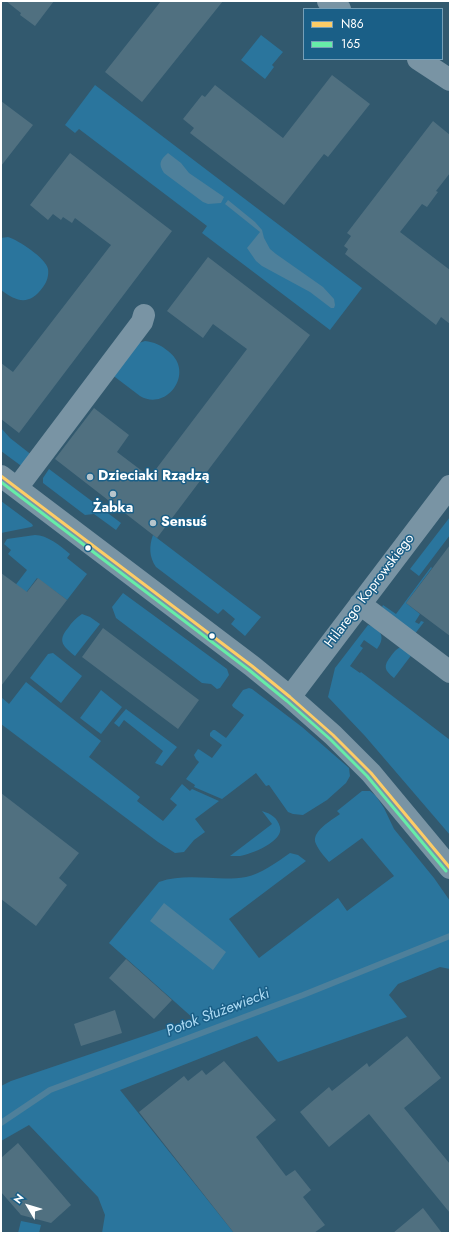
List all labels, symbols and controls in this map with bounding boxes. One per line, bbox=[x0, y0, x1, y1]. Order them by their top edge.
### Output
legend bbox=[303, 8, 443, 60]
text: N86 bbox=[341, 15, 364, 33]
text: 165 bbox=[341, 35, 360, 53]
place label: Dzieciaki Rządzą bbox=[98, 469, 209, 485]
marker: Dzieciaki Rządzą bbox=[85, 472, 95, 482]
marker: Żabka bbox=[108, 489, 118, 499]
place label: Żabka bbox=[93, 501, 133, 517]
place label: Sensuś bbox=[161, 515, 207, 531]
marker: Sensuś bbox=[148, 518, 158, 528]
street label: Hilarego Koprowskiego bbox=[322, 531, 418, 651]
unlabelled marker bbox=[83, 543, 93, 553]
unlabelled marker bbox=[207, 631, 217, 641]
water label: Potok Służewiecki bbox=[164, 985, 272, 1041]
north arrow bbox=[8, 1186, 48, 1226]
text: N bbox=[10, 1190, 28, 1207]

